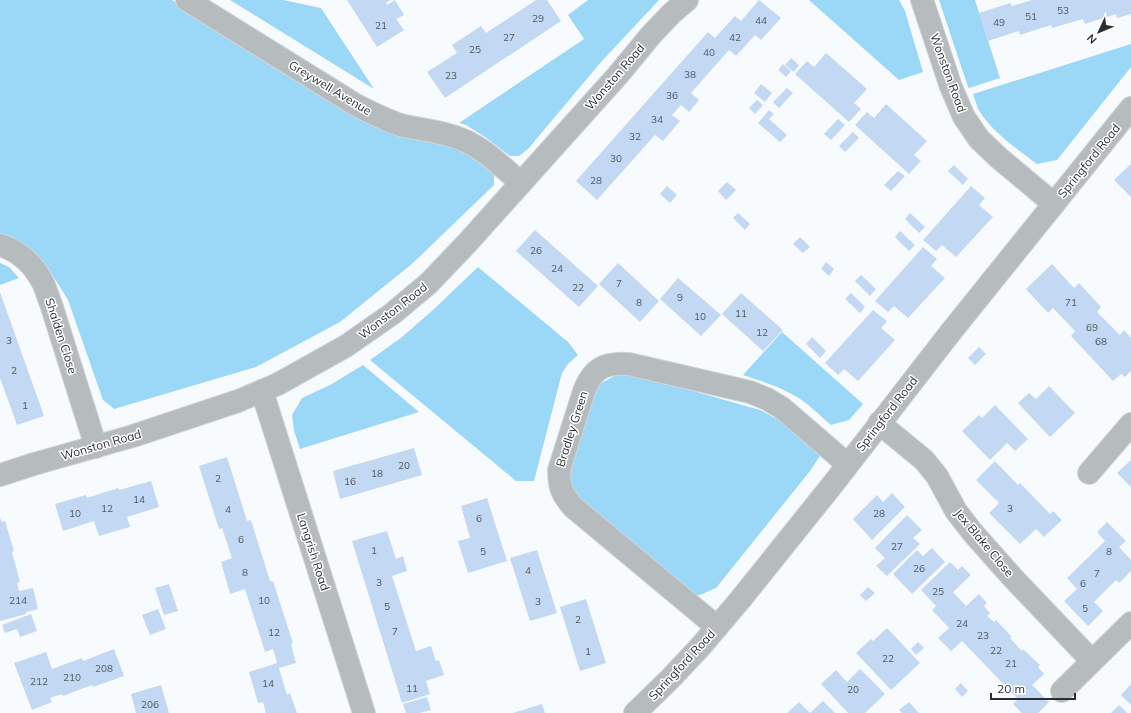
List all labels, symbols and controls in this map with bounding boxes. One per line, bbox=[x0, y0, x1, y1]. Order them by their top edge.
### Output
house number: 53 bbox=[1057, 4, 1069, 17]
house number: 51 bbox=[1025, 10, 1037, 23]
house number: 29 bbox=[532, 12, 544, 25]
north arrow bbox=[1079, 12, 1119, 52]
house number: 44 bbox=[755, 14, 767, 27]
house number: 49 bbox=[993, 16, 1005, 29]
house number: 21 bbox=[375, 19, 387, 32]
house number: 27 bbox=[503, 31, 515, 44]
house number: 42 bbox=[729, 31, 741, 44]
street label: Wonston Road bbox=[927, 31, 970, 114]
text: N bbox=[1084, 31, 1100, 47]
street label: Wonston Road bbox=[582, 40, 648, 113]
house number: 25 bbox=[469, 43, 481, 56]
house number: 40 bbox=[703, 46, 715, 59]
street label: Greywell Avenue bbox=[286, 57, 374, 118]
house number: 38 bbox=[684, 68, 696, 81]
house number: 23 bbox=[445, 69, 457, 82]
house number: 36 bbox=[666, 89, 678, 102]
house number: 34 bbox=[651, 113, 663, 126]
street label: Springford Road bbox=[1054, 121, 1123, 201]
house number: 32 bbox=[629, 130, 641, 143]
house number: 30 bbox=[610, 152, 622, 165]
house number: 28 bbox=[590, 174, 602, 187]
house number: 26 bbox=[530, 244, 542, 257]
house number: 24 bbox=[551, 262, 563, 275]
house number: 7 bbox=[616, 277, 622, 290]
street label: Wonston Road bbox=[355, 279, 430, 342]
house number: 22 bbox=[572, 281, 584, 294]
house number: 9 bbox=[677, 291, 683, 304]
street label: Shalden Close bbox=[42, 296, 81, 376]
house number: 8 bbox=[636, 296, 642, 309]
house number: 71 bbox=[1065, 296, 1077, 309]
house number: 11 bbox=[735, 307, 747, 320]
house number: 10 bbox=[694, 310, 706, 323]
house number: 69 bbox=[1086, 321, 1098, 334]
house number: 12 bbox=[756, 326, 768, 339]
house number: 3 bbox=[6, 334, 12, 347]
house number: 68 bbox=[1095, 335, 1107, 348]
house number: 2 bbox=[11, 364, 17, 377]
street label: Springford Road bbox=[853, 373, 921, 454]
street label: Bradley Green bbox=[552, 389, 591, 469]
house number: 1 bbox=[22, 399, 28, 412]
street label: Wonston Road bbox=[59, 426, 143, 463]
house number: 20 bbox=[398, 459, 410, 472]
house number: 18 bbox=[371, 467, 383, 480]
house number: 2 bbox=[215, 472, 221, 485]
house number: 16 bbox=[344, 475, 356, 488]
house number: 14 bbox=[133, 493, 145, 506]
house number: 12 bbox=[101, 502, 113, 515]
house number: 3 bbox=[1007, 502, 1013, 515]
house number: 4 bbox=[225, 503, 231, 516]
street label: Jex Blake Close bbox=[952, 506, 1017, 580]
house number: 10 bbox=[69, 507, 81, 520]
house number: 28 bbox=[873, 507, 885, 520]
street label: Langrish Road bbox=[294, 511, 333, 593]
house number: 6 bbox=[476, 512, 482, 525]
house number: 6 bbox=[238, 533, 244, 546]
house number: 27 bbox=[891, 540, 903, 553]
house number: 1 bbox=[371, 544, 377, 557]
house number: 5 bbox=[480, 545, 486, 558]
house number: 8 bbox=[1106, 545, 1112, 558]
house number: 26 bbox=[913, 562, 925, 575]
house number: 4 bbox=[525, 564, 531, 577]
house number: 8 bbox=[242, 566, 248, 579]
house number: 7 bbox=[1094, 567, 1100, 580]
house number: 3 bbox=[376, 576, 382, 589]
house number: 6 bbox=[1080, 577, 1086, 590]
house number: 25 bbox=[932, 585, 944, 598]
house number: 214 bbox=[9, 594, 27, 607]
house number: 10 bbox=[258, 594, 270, 607]
house number: 3 bbox=[535, 595, 541, 608]
house number: 5 bbox=[384, 600, 390, 613]
house number: 5 bbox=[1082, 602, 1088, 615]
house number: 2 bbox=[575, 613, 581, 626]
house number: 24 bbox=[956, 617, 968, 630]
house number: 7 bbox=[392, 625, 398, 638]
house number: 12 bbox=[268, 626, 280, 639]
street label: Springford Road bbox=[645, 626, 718, 703]
house number: 23 bbox=[977, 629, 989, 642]
house number: 22 bbox=[990, 644, 1002, 657]
house number: 1 bbox=[585, 645, 591, 658]
house number: 22 bbox=[882, 652, 894, 665]
house number: 21 bbox=[1005, 657, 1017, 670]
house number: 208 bbox=[95, 662, 113, 675]
house number: 210 bbox=[63, 671, 81, 684]
house number: 212 bbox=[30, 675, 48, 688]
scale bar bbox=[991, 675, 1075, 701]
house number: 14 bbox=[262, 677, 274, 690]
text: 20 m bbox=[997, 681, 1025, 696]
house number: 11 bbox=[406, 682, 418, 695]
house number: 20 bbox=[847, 683, 859, 696]
house number: 206 bbox=[141, 698, 159, 711]

